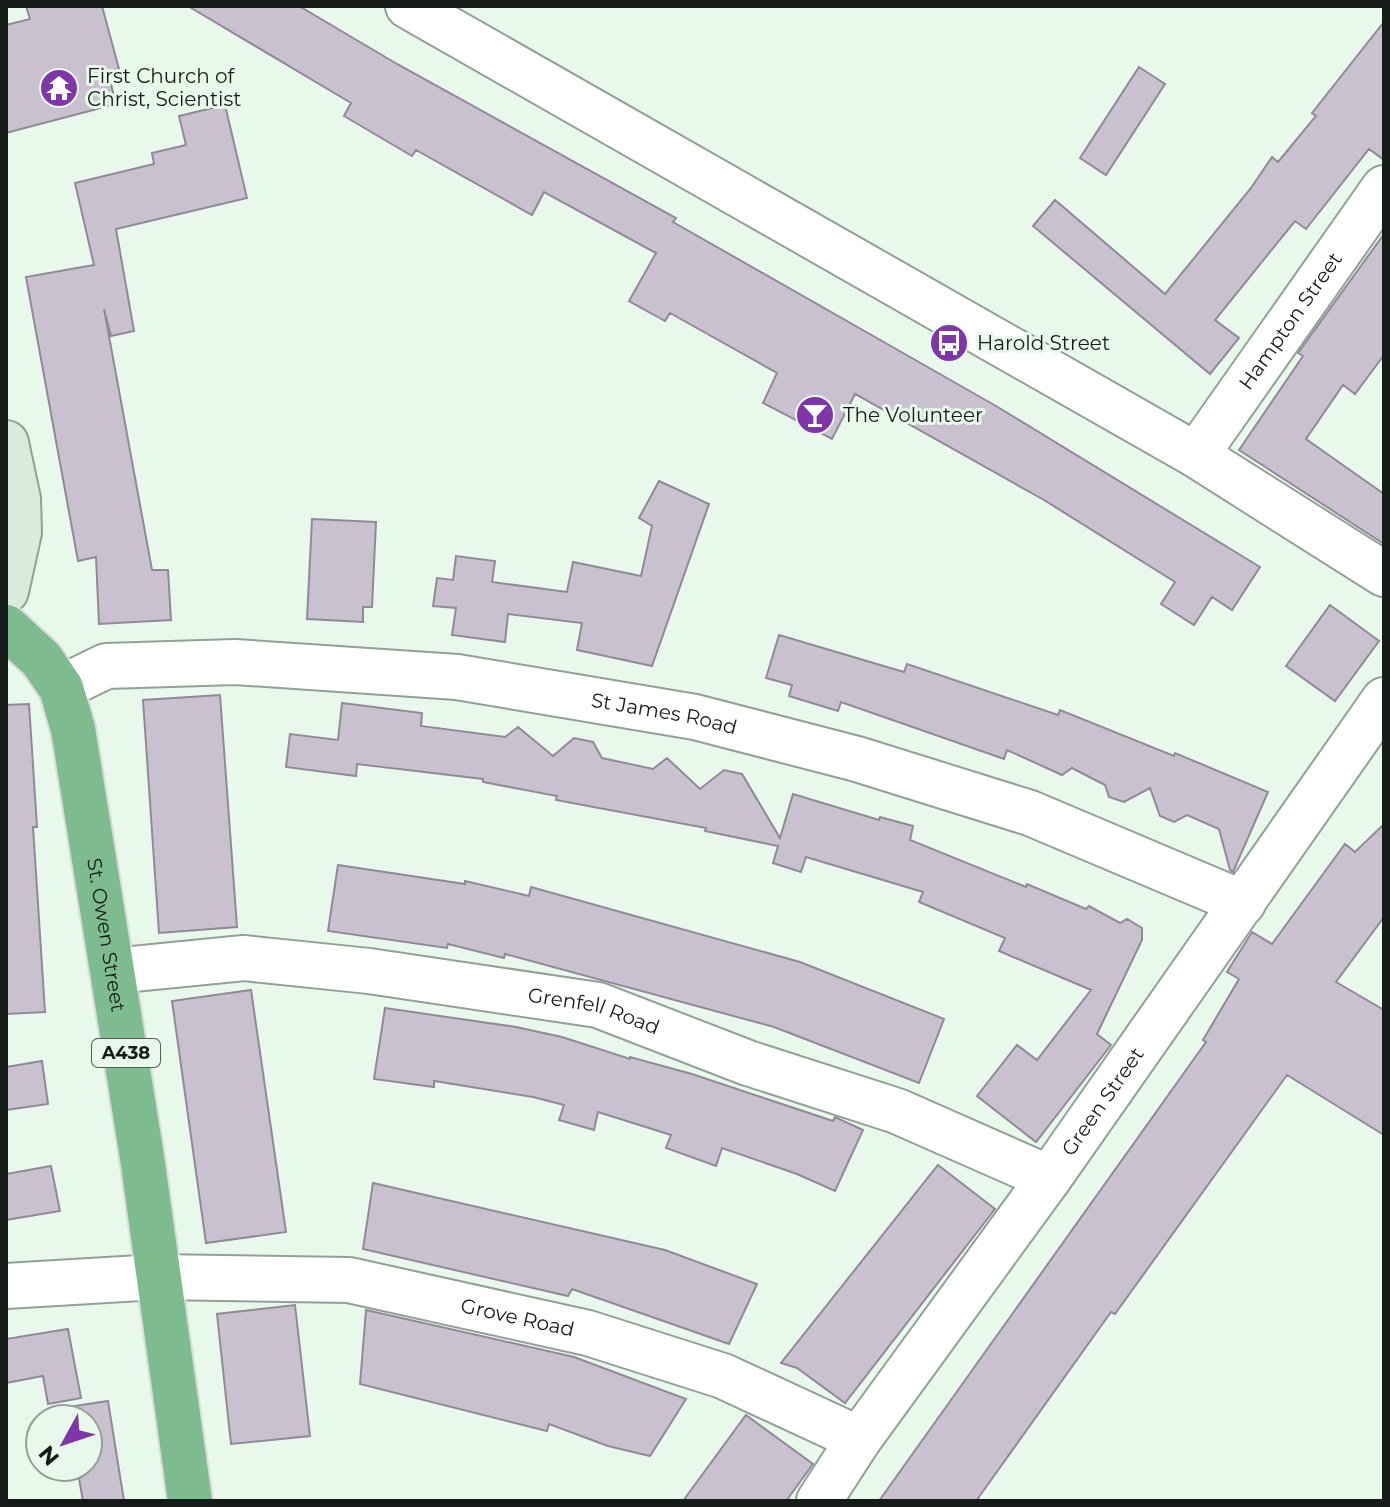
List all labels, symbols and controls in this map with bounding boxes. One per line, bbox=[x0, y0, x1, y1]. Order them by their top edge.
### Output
place label: First Church of Christ, Scientist bbox=[87, 64, 241, 111]
temple icon: First Church of Christ, Scientist bbox=[38, 67, 80, 109]
street label: Hampton Street bbox=[1234, 248, 1347, 394]
bus stop icon: Harold Street bbox=[928, 322, 970, 364]
place label: Harold Street bbox=[977, 331, 1110, 355]
bar icon: The Volunteer bbox=[794, 394, 836, 436]
place label: The Volunteer bbox=[843, 403, 983, 427]
street label: St James Road bbox=[589, 688, 740, 739]
street label: St. Owen Street bbox=[82, 856, 130, 1014]
street label: Grenfell Road bbox=[526, 983, 663, 1040]
road number: A438 bbox=[92, 1039, 160, 1067]
street label: Green Street bbox=[1056, 1043, 1149, 1160]
street label: Grove Road bbox=[459, 1293, 577, 1342]
north arrow bbox=[24, 1403, 104, 1483]
text: N bbox=[33, 1440, 65, 1471]

